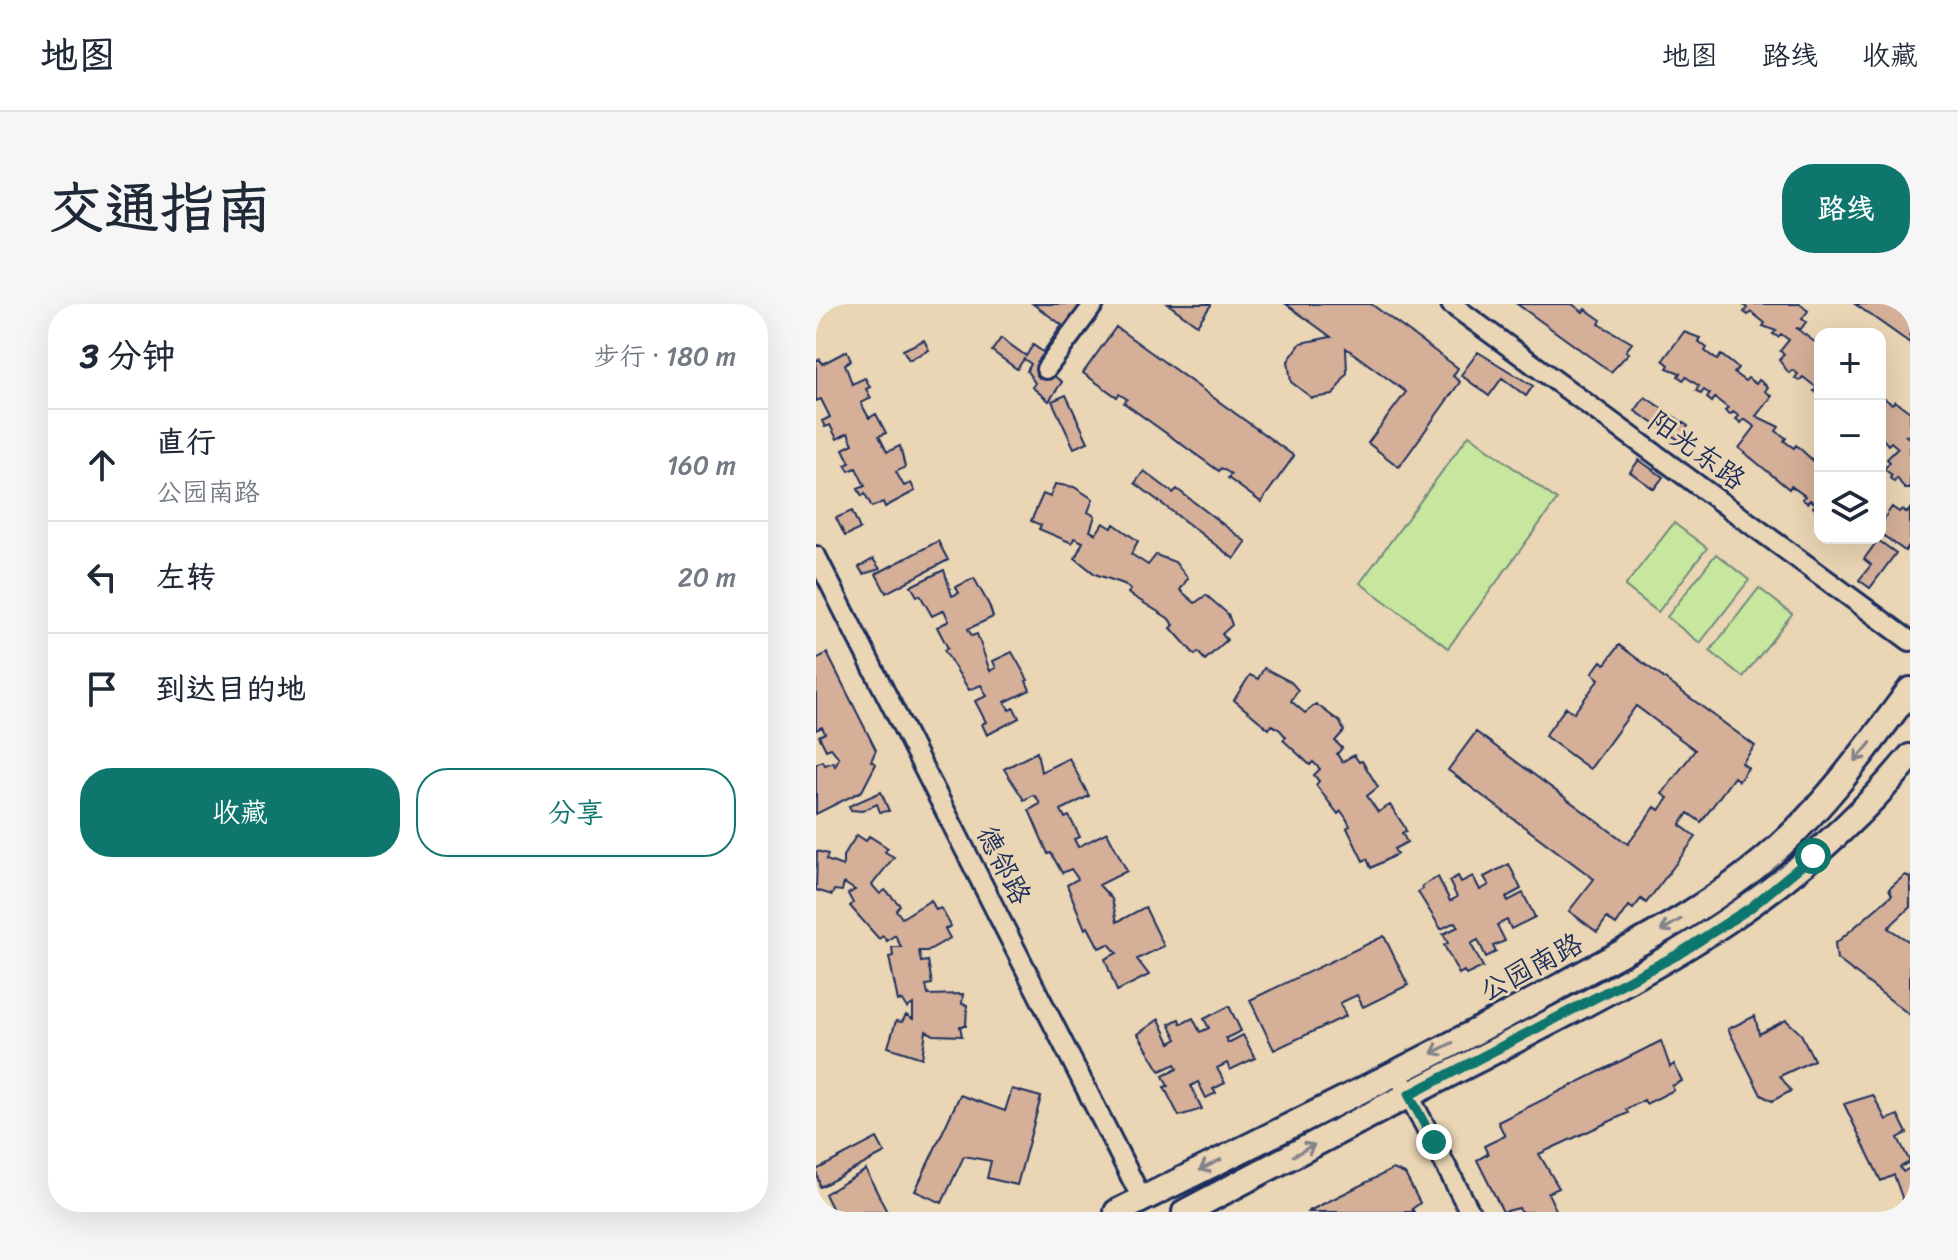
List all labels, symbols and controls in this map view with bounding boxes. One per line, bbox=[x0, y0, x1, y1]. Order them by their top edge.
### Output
text: 地图 bbox=[40, 22, 116, 89]
text: 地图 bbox=[1662, 31, 1718, 80]
text: 路线 bbox=[1762, 31, 1818, 80]
text: 收藏 bbox=[1862, 31, 1918, 80]
text: 交通指南 bbox=[48, 159, 272, 258]
button: 路线 bbox=[1782, 164, 1910, 253]
text: 3 分钟 bbox=[80, 326, 176, 386]
map controls bbox=[1814, 328, 1886, 544]
button: + bbox=[1814, 328, 1886, 400]
text: 步行 · 180 m bbox=[594, 333, 736, 379]
street label: 阳光东路 bbox=[1637, 397, 1757, 503]
button: − bbox=[1814, 400, 1886, 472]
text: 直行 bbox=[156, 415, 216, 469]
text: 160 m bbox=[667, 442, 736, 488]
icon: ahead bbox=[80, 443, 124, 487]
text: 公园南路 bbox=[156, 469, 260, 515]
button: layers bbox=[1814, 472, 1886, 544]
text: 左转 bbox=[156, 550, 216, 604]
text: 20 m bbox=[678, 554, 736, 600]
icon: left bbox=[80, 555, 124, 599]
text: 到达目的地 bbox=[156, 662, 306, 716]
icon: arrive bbox=[80, 667, 124, 711]
one-way arrow bbox=[1854, 742, 1872, 762]
button: 收藏 bbox=[80, 768, 400, 857]
button: 分享 bbox=[416, 768, 736, 857]
street label: 德邻路 bbox=[963, 816, 1045, 914]
route start bbox=[1795, 838, 1831, 874]
one-way arrow bbox=[1660, 918, 1683, 934]
street label: 公园南路 bbox=[1470, 919, 1592, 1015]
one-way arrow bbox=[1431, 1041, 1455, 1056]
route end bbox=[1416, 1124, 1452, 1160]
one-way arrow bbox=[1292, 1141, 1315, 1157]
one-way arrow bbox=[1199, 1158, 1223, 1173]

